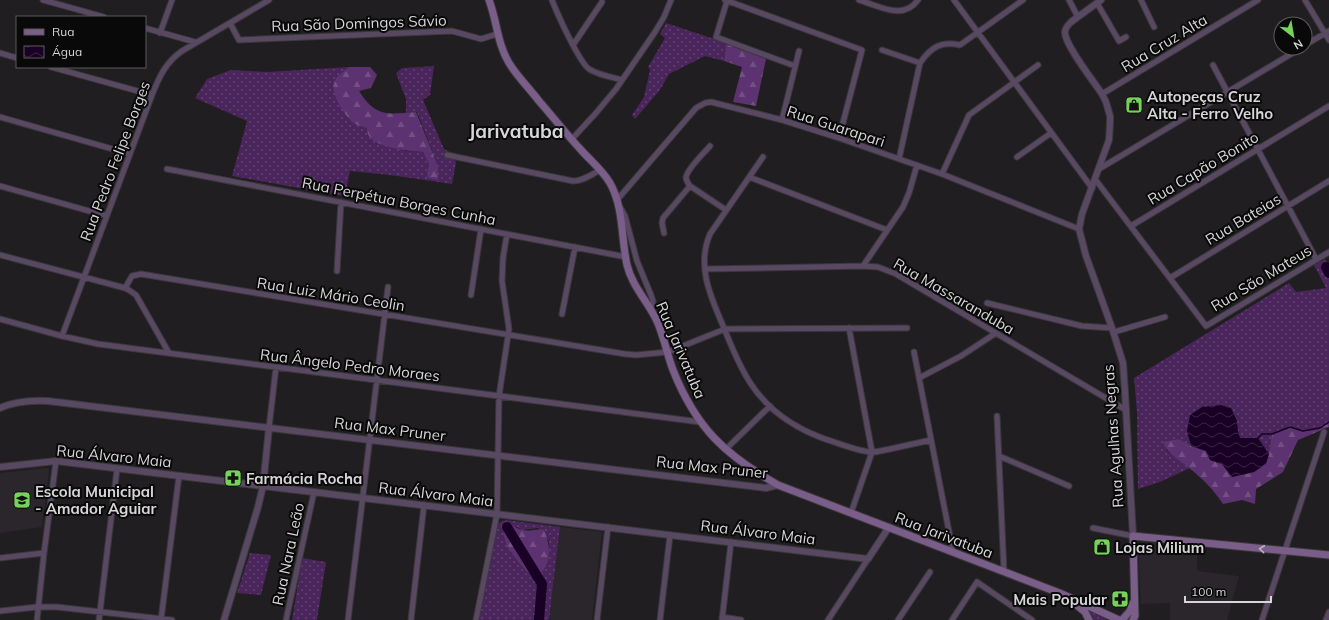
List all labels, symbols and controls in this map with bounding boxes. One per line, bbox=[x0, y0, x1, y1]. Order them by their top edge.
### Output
street label: Rua São Domingos Sávio bbox=[271, 10, 447, 36]
street label: Rua Cruz Alta bbox=[1118, 10, 1210, 76]
legend bbox=[16, 16, 146, 68]
north arrow bbox=[1273, 16, 1313, 56]
text: Rua bbox=[52, 24, 74, 39]
text: N bbox=[1291, 36, 1305, 53]
text: Água bbox=[52, 44, 82, 59]
street label: Rua Pedro Felipe Borges bbox=[76, 78, 154, 244]
place label: Autopeças Cruz Alta - Ferro Velho bbox=[1147, 87, 1273, 123]
shop icon: Autopeças Cruz Alta - Ferro Velho bbox=[1124, 95, 1144, 115]
street label: Rua Guarapari bbox=[785, 101, 887, 151]
district label: Jarivatuba bbox=[468, 119, 564, 143]
street label: Rua Capão Bonito bbox=[1144, 127, 1262, 209]
street label: Rua Perpétua Borges Cunha bbox=[301, 173, 497, 229]
street label: Rua Bateias bbox=[1202, 189, 1284, 249]
street label: Rua São Mateus bbox=[1207, 240, 1315, 316]
street label: Rua Massaranduba bbox=[890, 254, 1018, 338]
street label: Rua Luiz Mário Ceolin bbox=[256, 273, 406, 315]
street label: Rua Jarivatuba bbox=[652, 299, 710, 401]
street label: Rua Ângelo Pedro Moraes bbox=[259, 345, 441, 385]
street label: Rua Agulhas Negras bbox=[1099, 364, 1127, 508]
street label: Rua Max Pruner bbox=[333, 413, 447, 445]
street label: Rua Álvaro Maia bbox=[56, 441, 172, 471]
street label: Rua Max Pruner bbox=[655, 452, 769, 482]
pharmacy icon: Farmácia Rocha bbox=[223, 468, 243, 488]
place label: Farmácia Rocha bbox=[246, 469, 362, 488]
street label: Rua Álvaro Maia bbox=[377, 478, 495, 510]
place label: Escola Municipal - Amador Aguiar bbox=[35, 482, 157, 518]
school or university icon: Escola Municipal - Amador Aguiar bbox=[12, 490, 32, 510]
street label: Rua Nara Leão bbox=[268, 501, 308, 607]
street label: Rua Jarivatuba bbox=[892, 508, 996, 562]
street label: Rua Álvaro Maia bbox=[699, 516, 817, 548]
shop icon: Lojas Milium bbox=[1092, 537, 1112, 557]
place label: Lojas Milium bbox=[1115, 538, 1204, 557]
one-way arrow bbox=[1259, 544, 1265, 553]
scale bar bbox=[1185, 578, 1271, 604]
text: 100 m bbox=[1191, 584, 1226, 599]
pharmacy icon: Mais Popular bbox=[1110, 589, 1130, 609]
place label: Mais Popular bbox=[1013, 590, 1107, 609]

